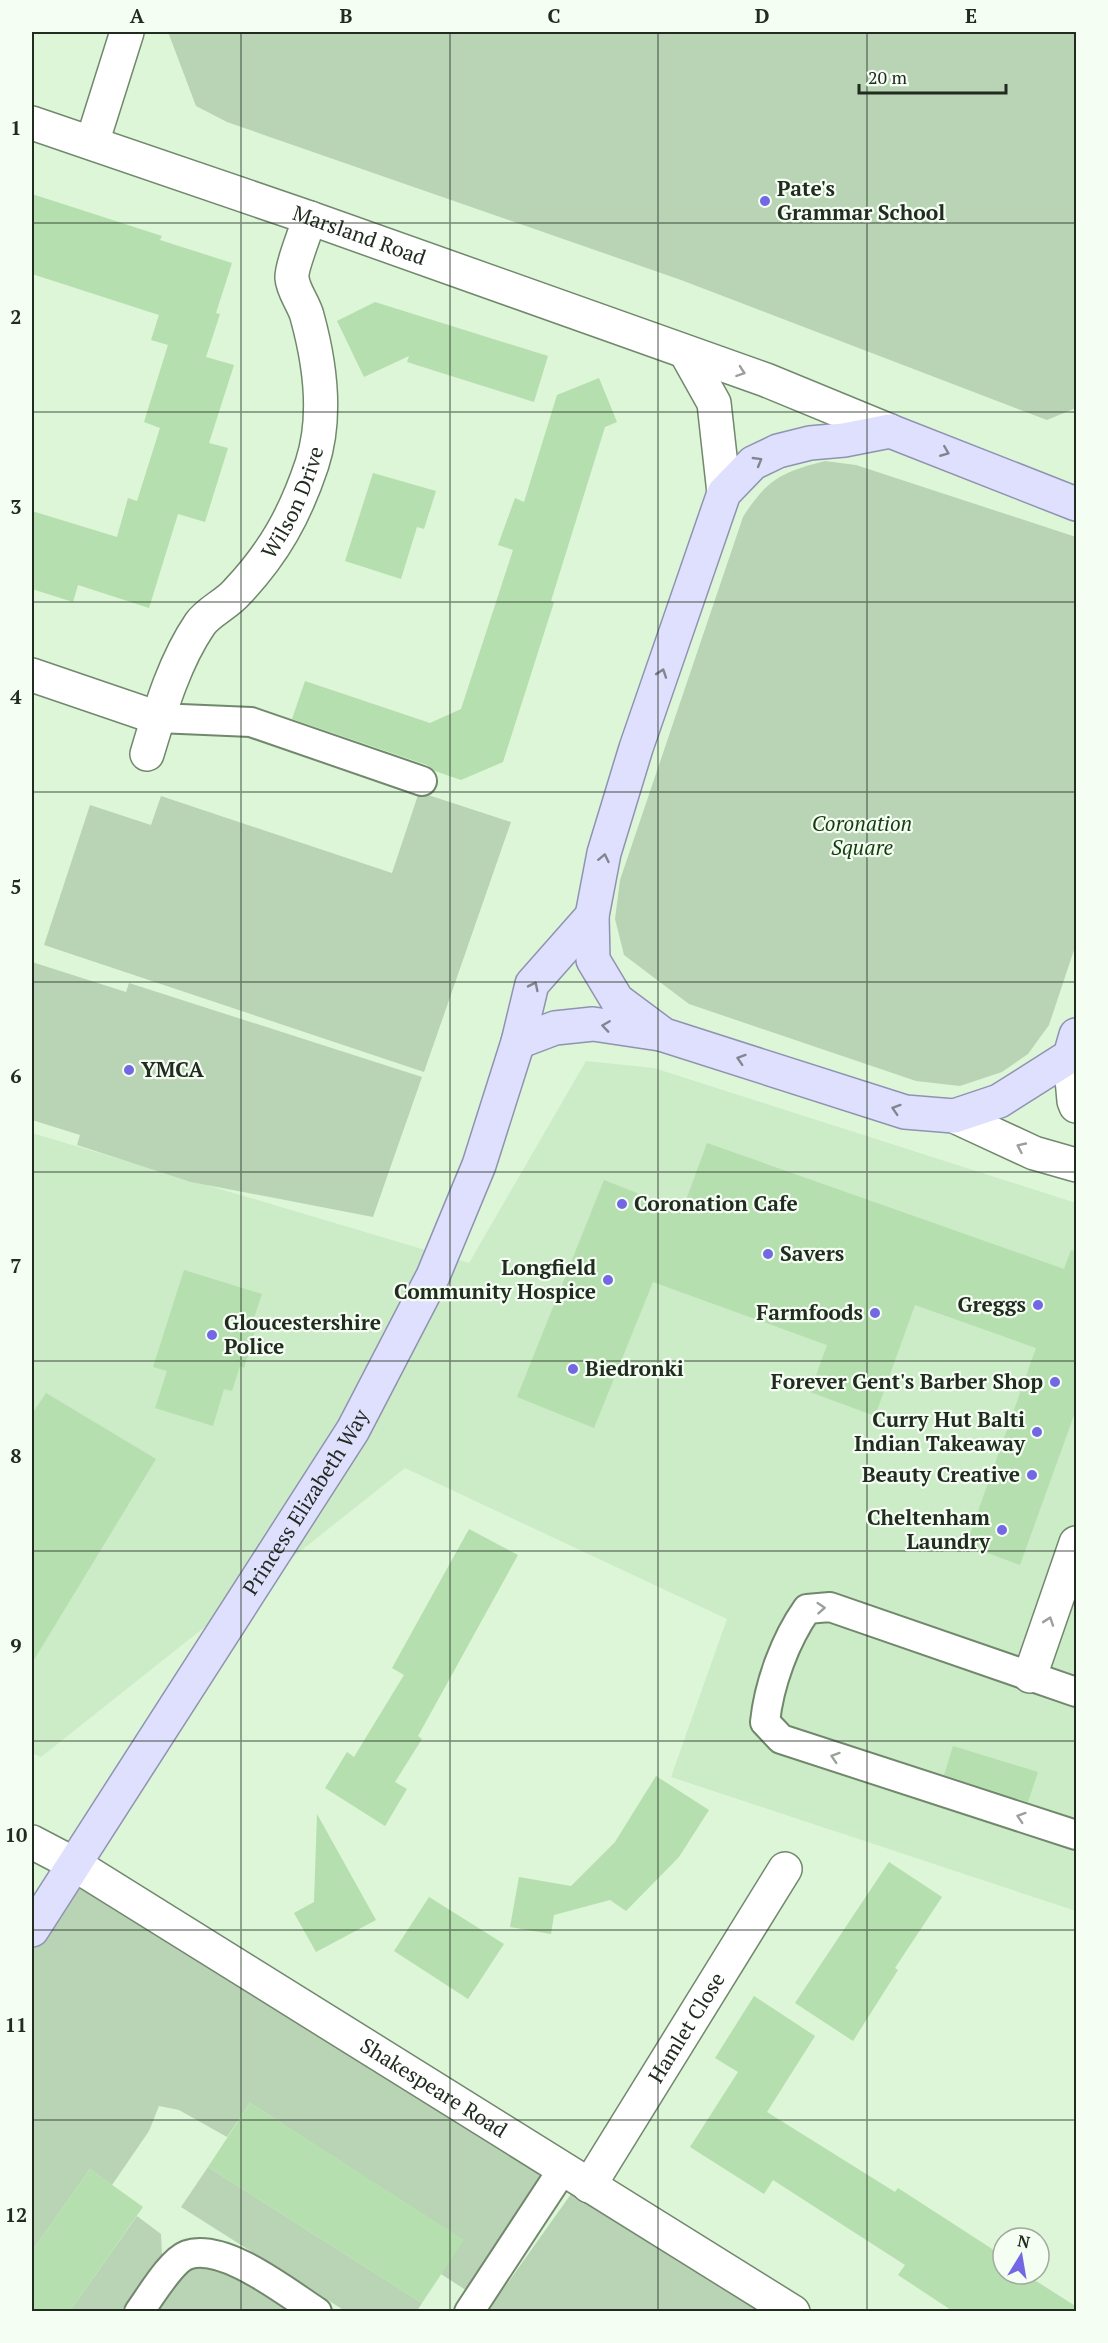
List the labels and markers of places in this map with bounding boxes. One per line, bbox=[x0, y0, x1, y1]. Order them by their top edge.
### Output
place label: Pate's Grammar School bbox=[777, 174, 945, 226]
marker: Pate's Grammar School bbox=[758, 194, 772, 208]
place label: YMCA bbox=[141, 1055, 204, 1083]
marker: YMCA bbox=[122, 1063, 136, 1077]
place label: Coronation Cafe bbox=[634, 1189, 798, 1217]
marker: Coronation Cafe bbox=[615, 1197, 629, 1211]
place label: Savers bbox=[780, 1239, 844, 1267]
marker: Savers bbox=[761, 1247, 775, 1261]
place label: Longfield Community Hospice bbox=[394, 1253, 596, 1305]
marker: Longfield Community Hospice bbox=[601, 1273, 615, 1287]
place label: Greggs bbox=[958, 1290, 1026, 1318]
place label: Farmfoods bbox=[756, 1298, 863, 1326]
marker: Greggs bbox=[1031, 1298, 1045, 1312]
marker: Farmfoods bbox=[868, 1306, 882, 1320]
place label: Gloucestershire Police bbox=[224, 1308, 381, 1360]
marker: Gloucestershire Police bbox=[205, 1328, 219, 1342]
place label: Biedronki bbox=[585, 1354, 684, 1382]
marker: Biedronki bbox=[566, 1362, 580, 1376]
place label: Forever Gent's Barber Shop bbox=[771, 1367, 1043, 1395]
marker: Forever Gent's Barber Shop bbox=[1048, 1375, 1062, 1389]
place label: Curry Hut Balti Indian Takeaway bbox=[854, 1405, 1026, 1457]
marker: Curry Hut Balti Indian Takeaway bbox=[1030, 1425, 1044, 1439]
place label: Beauty Creative bbox=[862, 1460, 1020, 1488]
marker: Beauty Creative bbox=[1025, 1468, 1039, 1482]
place label: Cheltenham Laundry bbox=[867, 1503, 991, 1555]
marker: Cheltenham Laundry bbox=[995, 1523, 1009, 1537]

